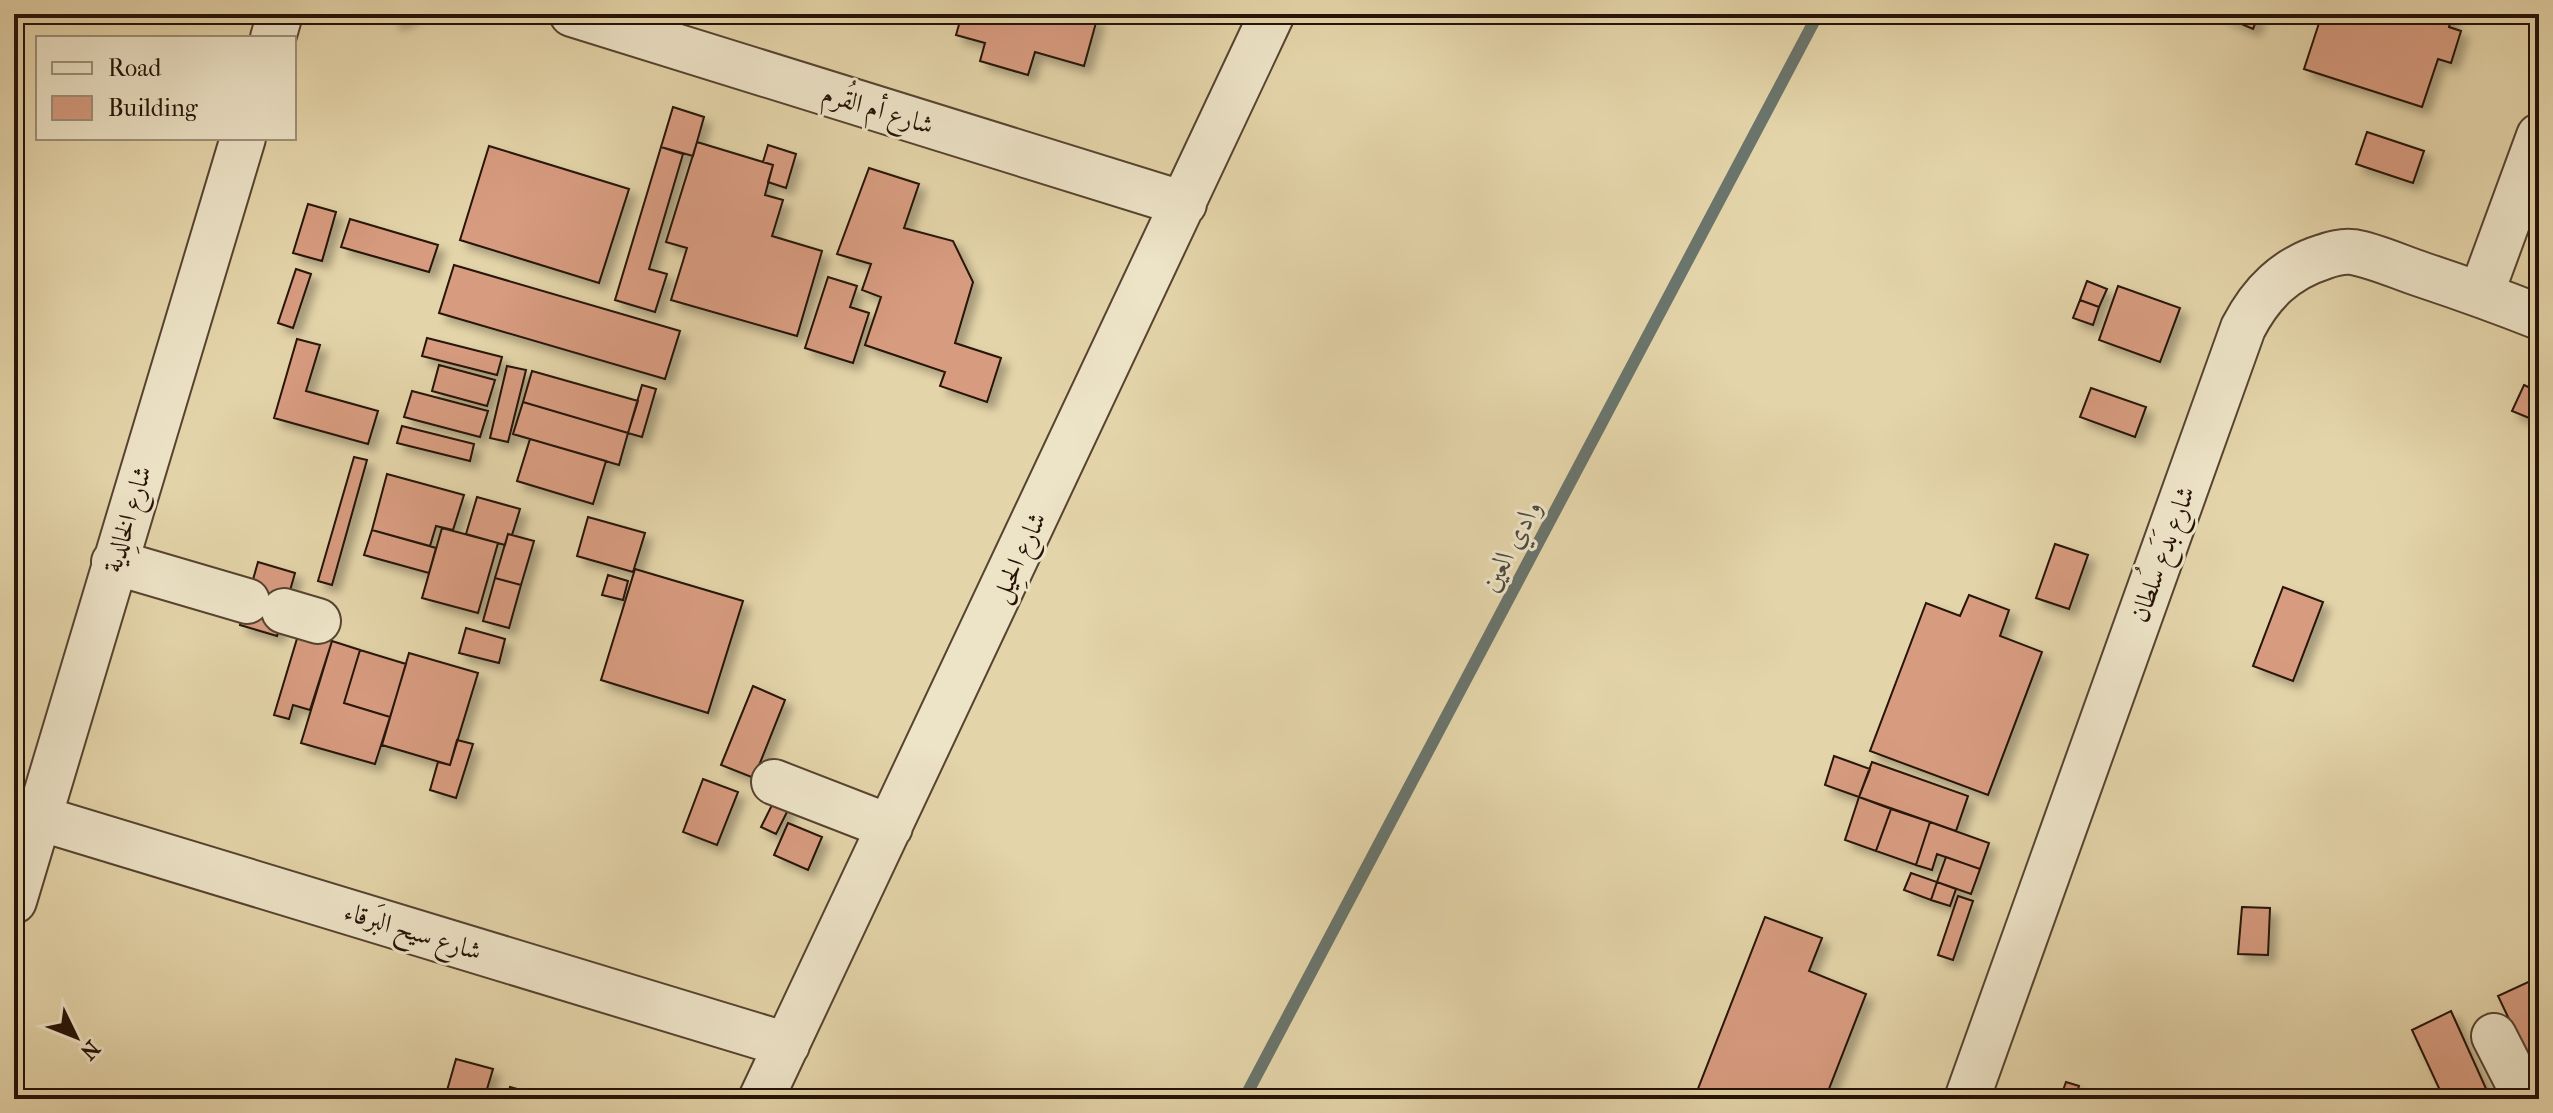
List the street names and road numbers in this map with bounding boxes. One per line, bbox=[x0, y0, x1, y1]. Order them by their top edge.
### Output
street label: شارع أم القُرم bbox=[816, 72, 939, 148]
street label: شارع الخالِدية bbox=[97, 462, 164, 578]
street label: شارع بَدَع سُلطان bbox=[2118, 480, 2207, 628]
street label: شارع الحِيل bbox=[984, 507, 1058, 610]
street label: شارع سيح البَرقاء bbox=[338, 893, 486, 975]

